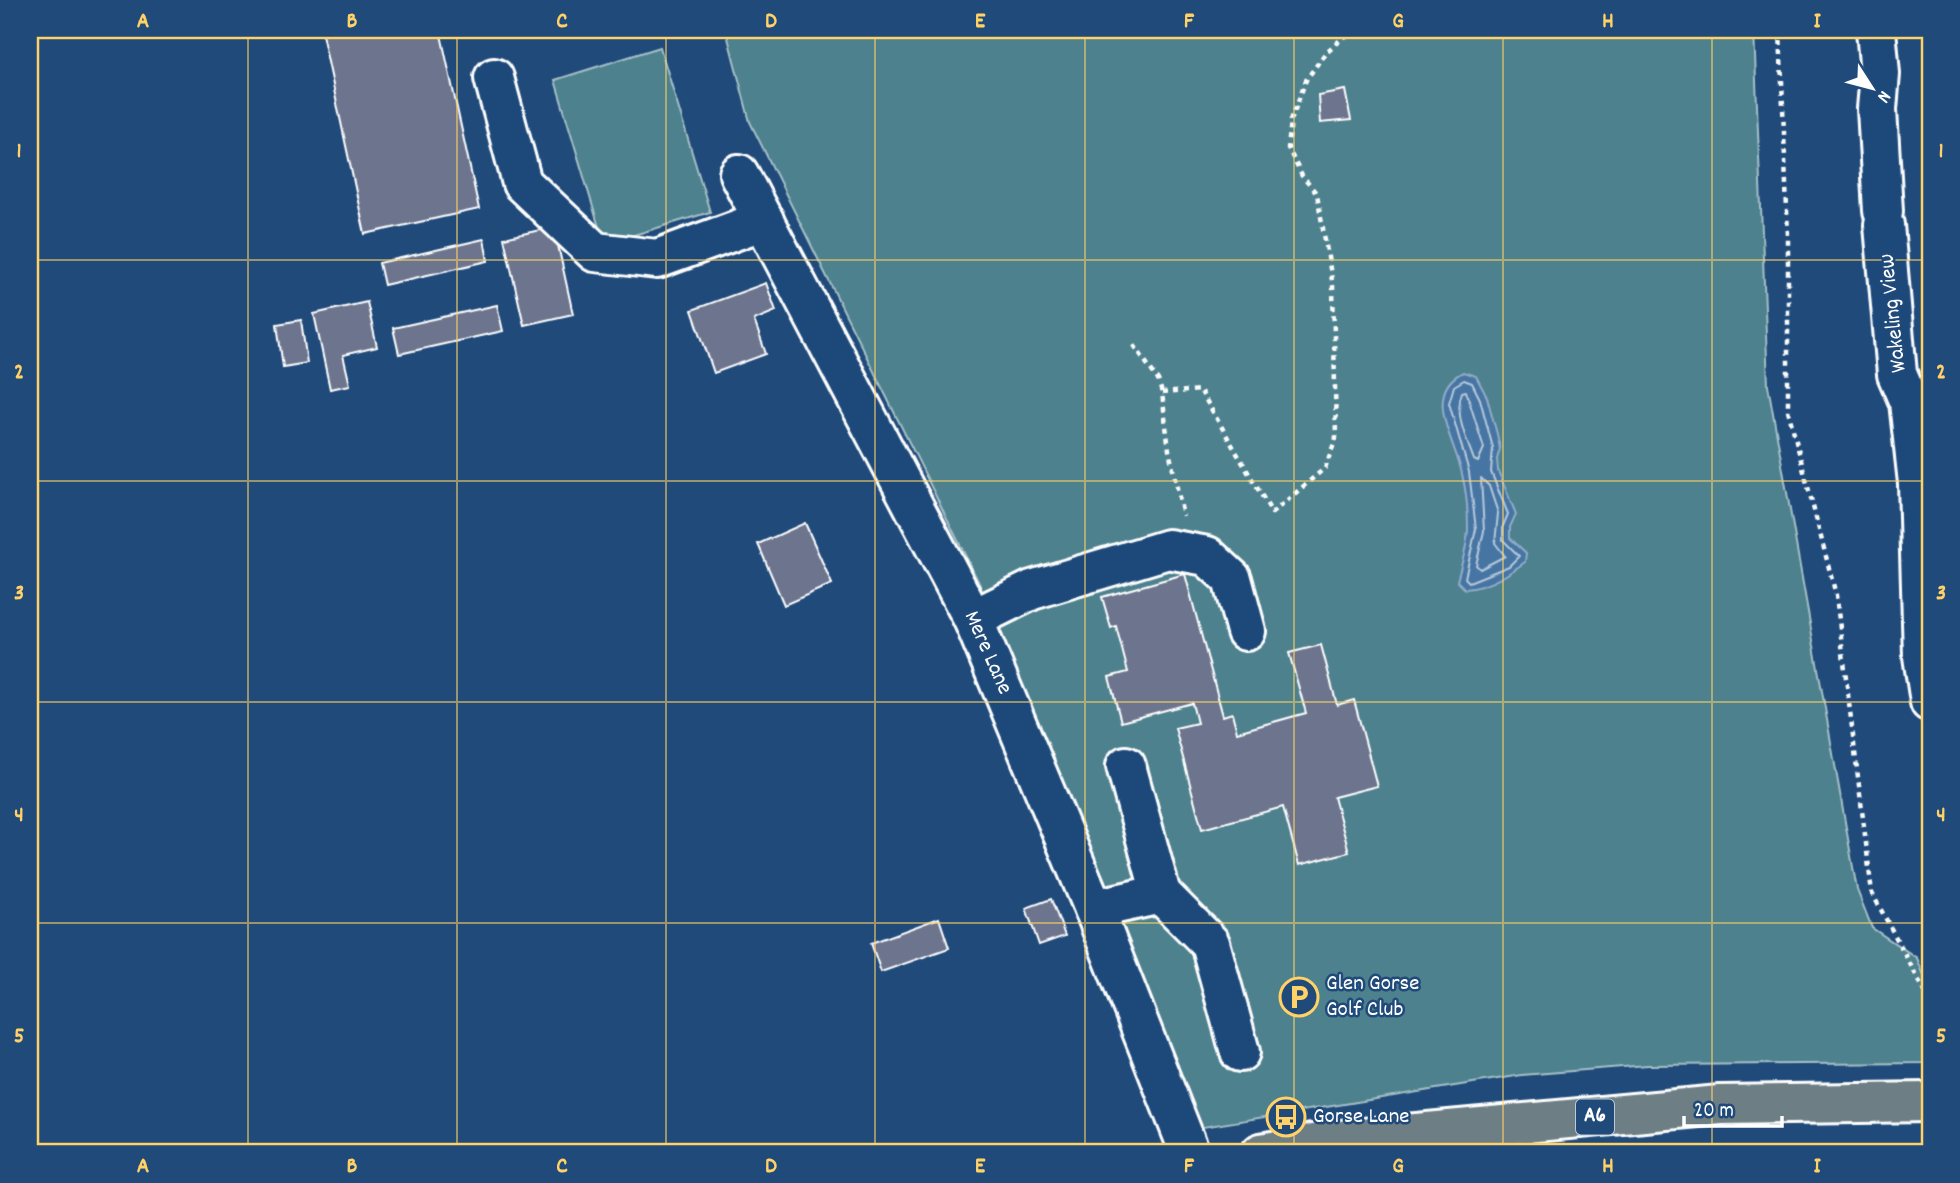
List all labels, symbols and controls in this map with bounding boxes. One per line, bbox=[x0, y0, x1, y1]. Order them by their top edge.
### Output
text: A bbox=[137, 6, 149, 39]
text: B bbox=[347, 6, 358, 39]
text: C bbox=[556, 6, 568, 39]
text: D bbox=[765, 6, 777, 39]
text: E bbox=[975, 6, 986, 39]
text: F bbox=[1184, 6, 1195, 39]
text: G bbox=[1392, 6, 1404, 39]
text: H bbox=[1602, 6, 1614, 39]
text: I bbox=[1813, 6, 1821, 39]
north arrow bbox=[1838, 52, 1908, 122]
text: N bbox=[1869, 84, 1897, 108]
text: 1 bbox=[16, 136, 22, 169]
text: 1 bbox=[1938, 136, 1944, 169]
street label: Wakeling View bbox=[1871, 252, 1917, 374]
text: 2 bbox=[14, 357, 24, 390]
text: 2 bbox=[1936, 357, 1946, 390]
text: 3 bbox=[14, 578, 24, 611]
text: 3 bbox=[1936, 578, 1946, 611]
street label: Mere Lane bbox=[954, 606, 1020, 700]
text: 4 bbox=[14, 800, 24, 833]
text: 4 bbox=[1936, 800, 1946, 833]
place label: Glen Gorse Golf Club bbox=[1326, 968, 1419, 1027]
parking icon: Glen Gorse Golf Club bbox=[1278, 976, 1320, 1018]
text: 5 bbox=[14, 1021, 24, 1054]
text: 5 bbox=[1936, 1021, 1946, 1054]
scale bar bbox=[1684, 1085, 1782, 1129]
bus stop icon: Gorse Lane bbox=[1265, 1096, 1307, 1138]
text: 20 m bbox=[1694, 1097, 1734, 1127]
road number: A6 bbox=[1576, 1100, 1614, 1134]
place label: Gorse Lane bbox=[1313, 1101, 1409, 1134]
text: A bbox=[137, 1151, 149, 1183]
text: B bbox=[347, 1151, 358, 1183]
text: C bbox=[556, 1151, 568, 1183]
text: D bbox=[765, 1151, 777, 1183]
text: E bbox=[975, 1151, 986, 1183]
text: F bbox=[1184, 1151, 1195, 1183]
text: G bbox=[1392, 1151, 1404, 1183]
text: H bbox=[1602, 1151, 1614, 1183]
text: I bbox=[1813, 1151, 1821, 1183]

